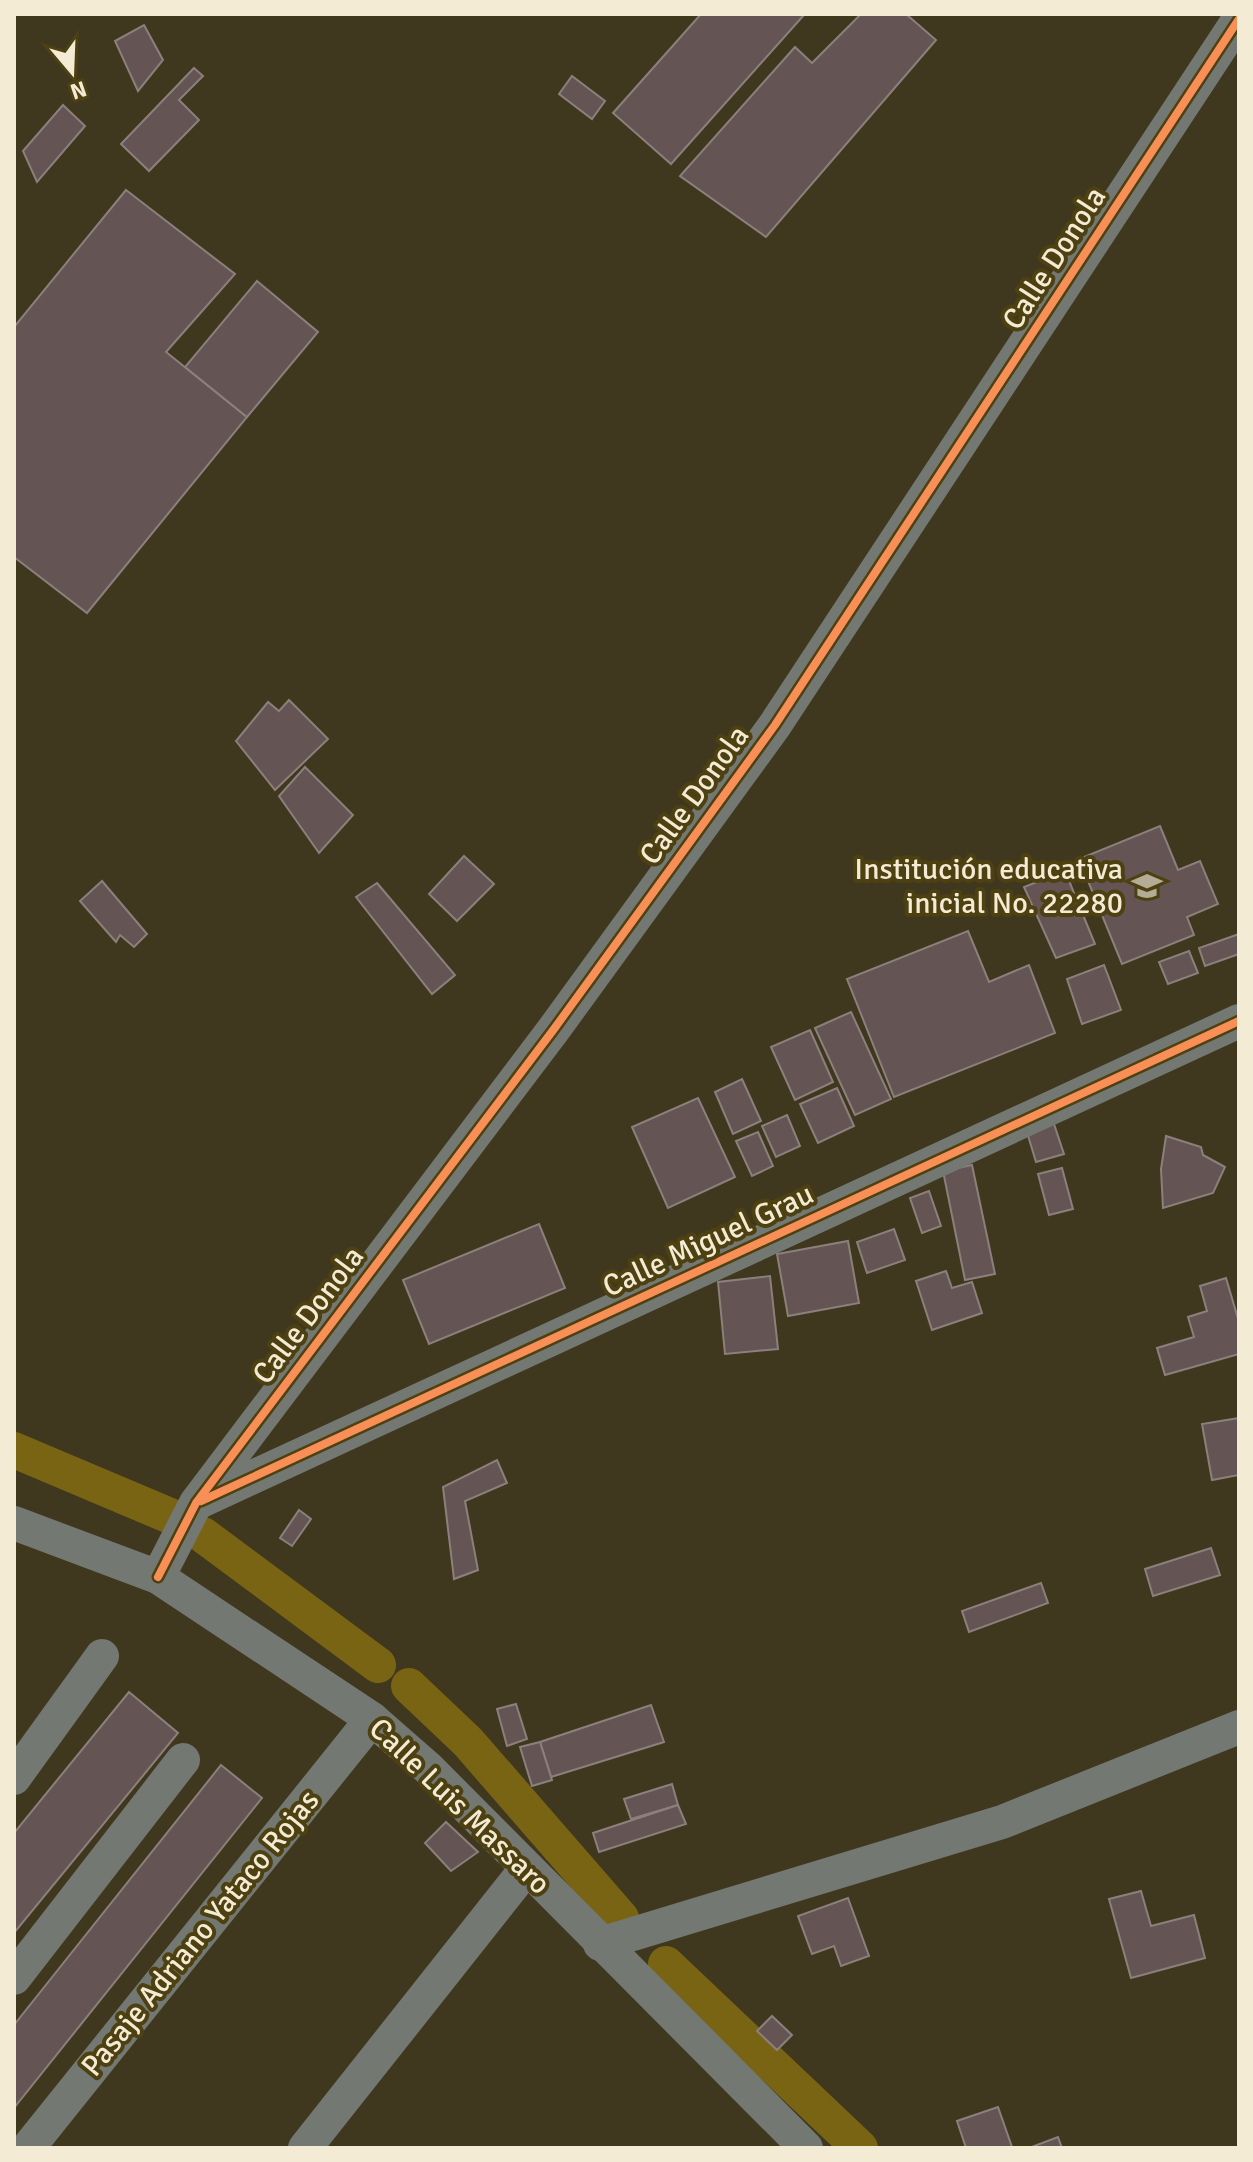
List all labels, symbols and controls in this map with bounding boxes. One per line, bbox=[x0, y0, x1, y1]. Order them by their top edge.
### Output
north arrow bbox=[32, 32, 112, 112]
text: N bbox=[67, 75, 90, 106]
street label: Calle Donola bbox=[995, 180, 1114, 337]
street label: Calle Donola bbox=[632, 719, 757, 872]
place label: Institución educativa inicial No. 22280 bbox=[854, 851, 1123, 922]
school or university icon: Institución educativa inicial No. 22280 bbox=[1130, 869, 1164, 903]
street label: Calle Miguel Grau bbox=[597, 1175, 820, 1305]
street label: Calle Donola bbox=[245, 1239, 372, 1391]
street label: Calle Luis Massaro bbox=[361, 1710, 558, 1902]
street label: Pasaje Adriano Yataco Rojas bbox=[73, 1783, 327, 2084]

